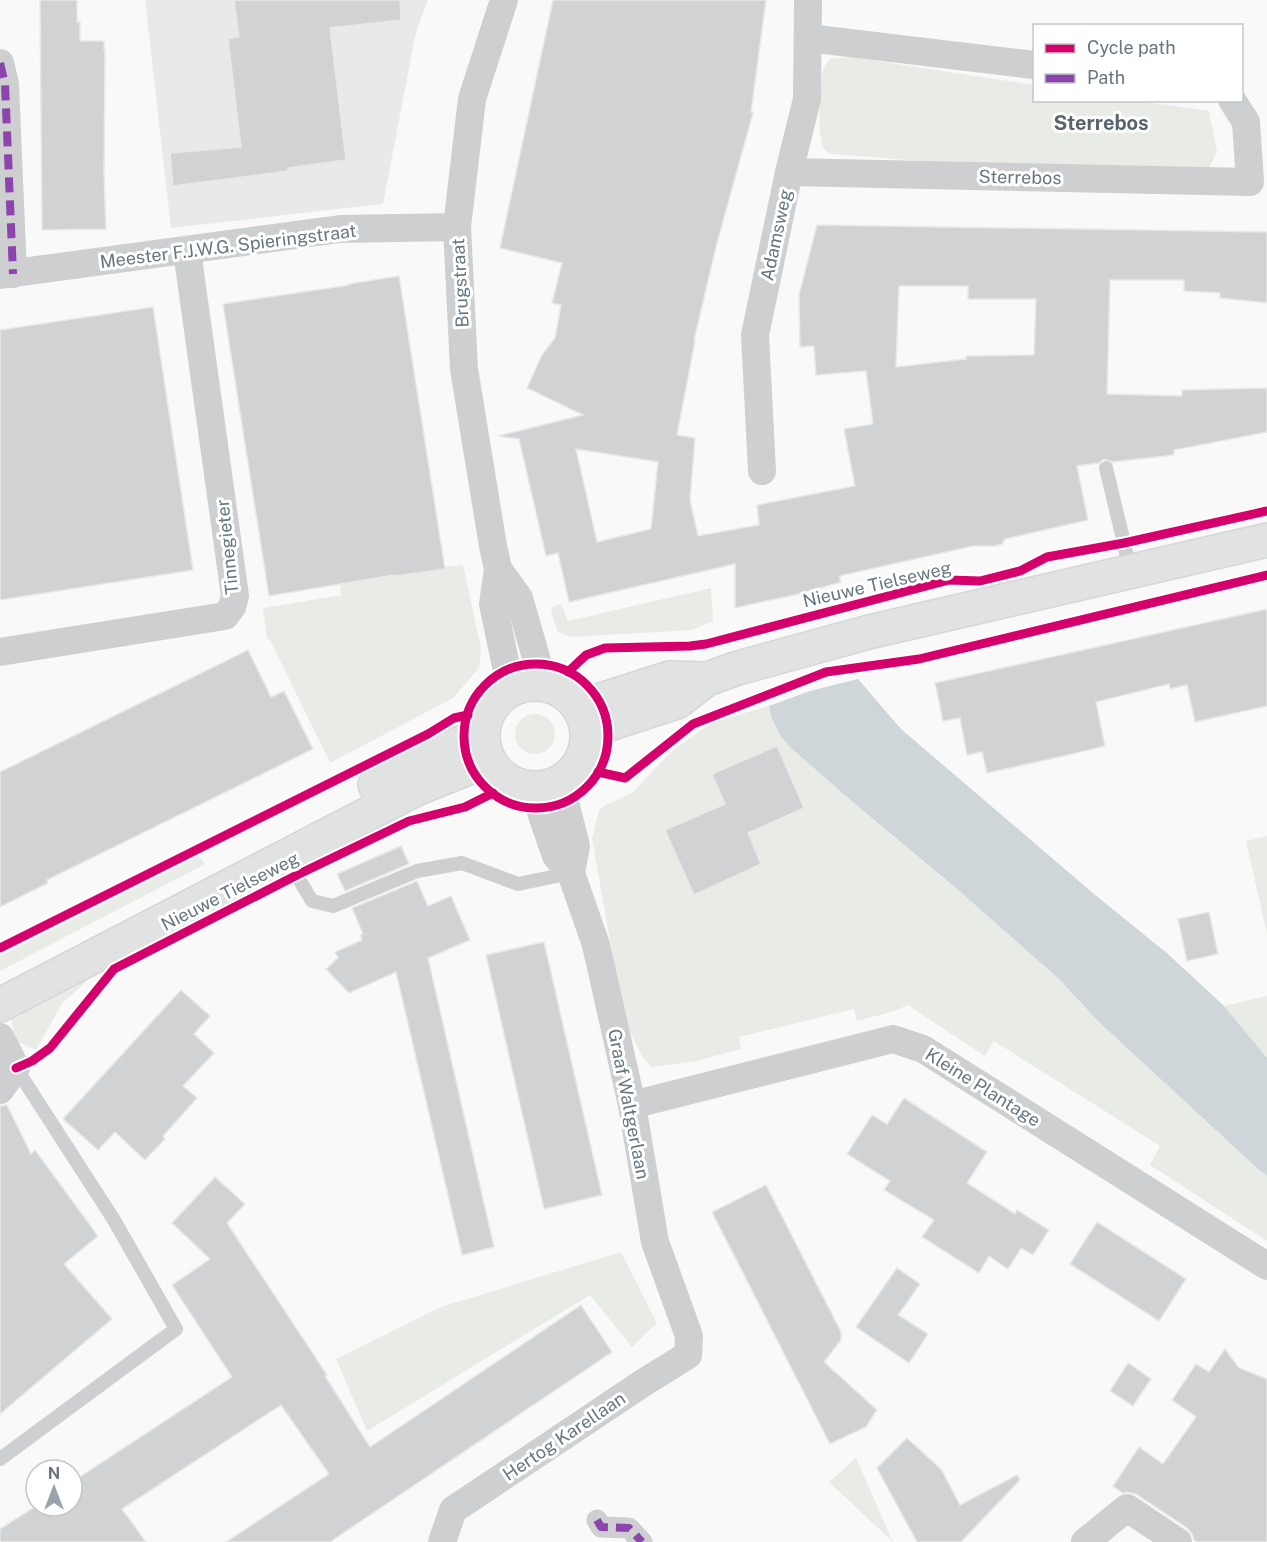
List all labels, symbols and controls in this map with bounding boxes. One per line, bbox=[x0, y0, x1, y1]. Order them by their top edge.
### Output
legend bbox=[1033, 24, 1243, 102]
text: Cycle path bbox=[1087, 37, 1176, 58]
text: Path bbox=[1087, 67, 1125, 88]
district label: Sterrebos bbox=[1053, 111, 1149, 135]
street label: Sterrebos bbox=[978, 166, 1062, 188]
street label: Adamsweg bbox=[756, 187, 796, 283]
street label: Meester F.J.W.G. Spieringstraat bbox=[99, 220, 357, 272]
street label: Brugstraat bbox=[447, 238, 473, 328]
street label: Tinnegieter bbox=[212, 498, 242, 596]
street label: Nieuwe Tielseweg bbox=[801, 557, 953, 611]
street label: Nieuwe Tielseweg bbox=[158, 847, 302, 935]
street label: Graaf Waltgerlaan bbox=[604, 1027, 654, 1181]
street label: Kleine Plantage bbox=[922, 1043, 1044, 1131]
street label: Hertog Karellaan bbox=[499, 1387, 629, 1485]
north arrow bbox=[24, 1458, 84, 1518]
text: N bbox=[48, 1464, 60, 1483]

